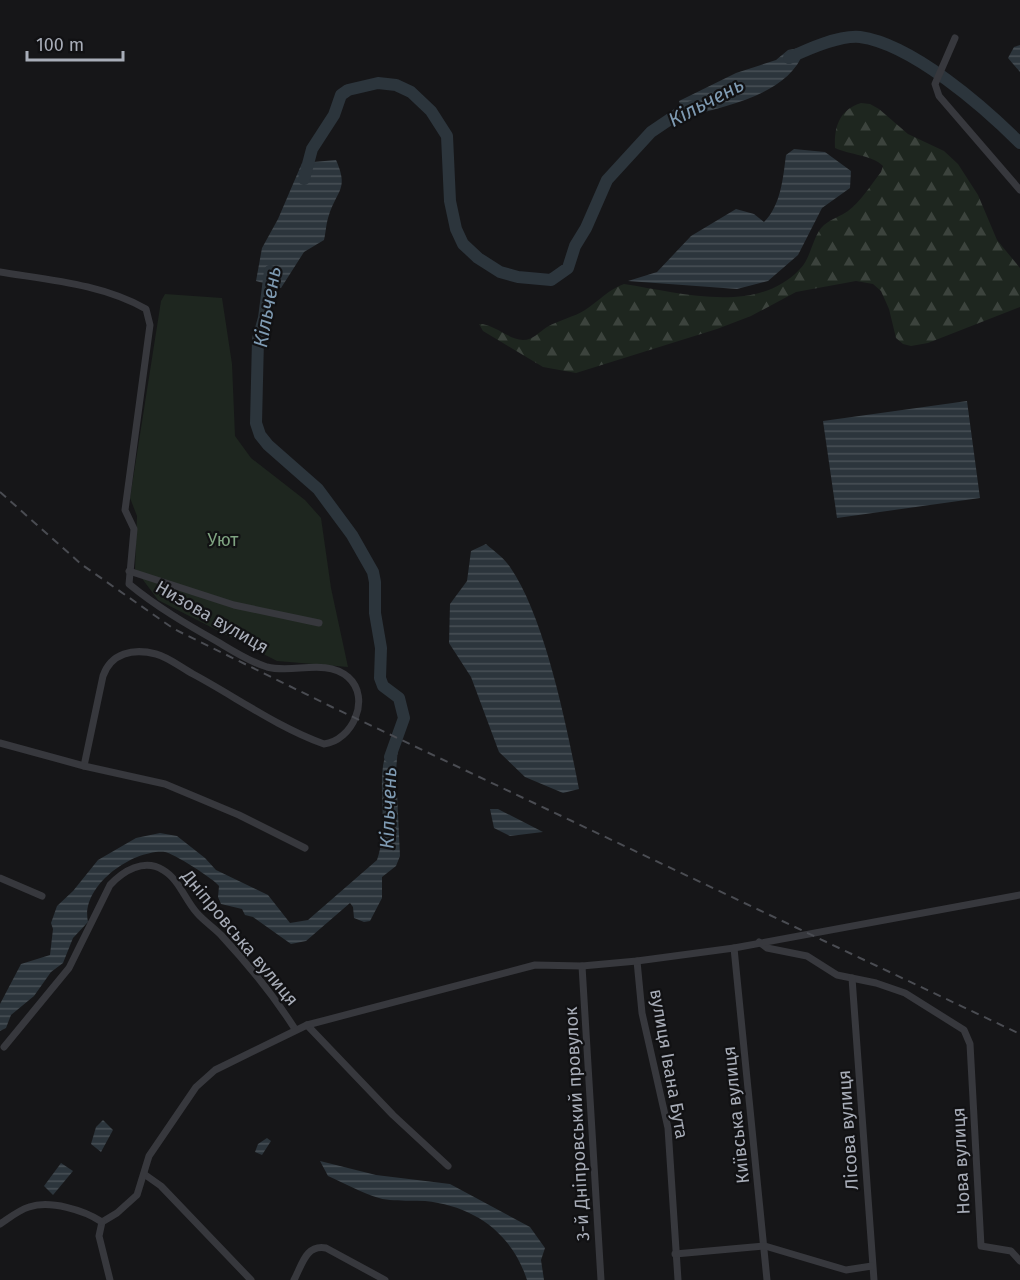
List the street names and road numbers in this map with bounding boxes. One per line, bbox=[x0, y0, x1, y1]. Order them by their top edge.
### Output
street label: Низова вулиця bbox=[151, 576, 273, 658]
street label: Дніпровська вулиця bbox=[176, 865, 303, 1010]
street label: вулиця Івана Бута bbox=[645, 987, 693, 1141]
street label: 3-й Дніпровський провулок bbox=[560, 1006, 594, 1242]
street label: Київська вулиця bbox=[718, 1045, 754, 1185]
street label: Лісова вулиця bbox=[833, 1069, 863, 1191]
street label: Нова вулиця bbox=[947, 1107, 975, 1215]

